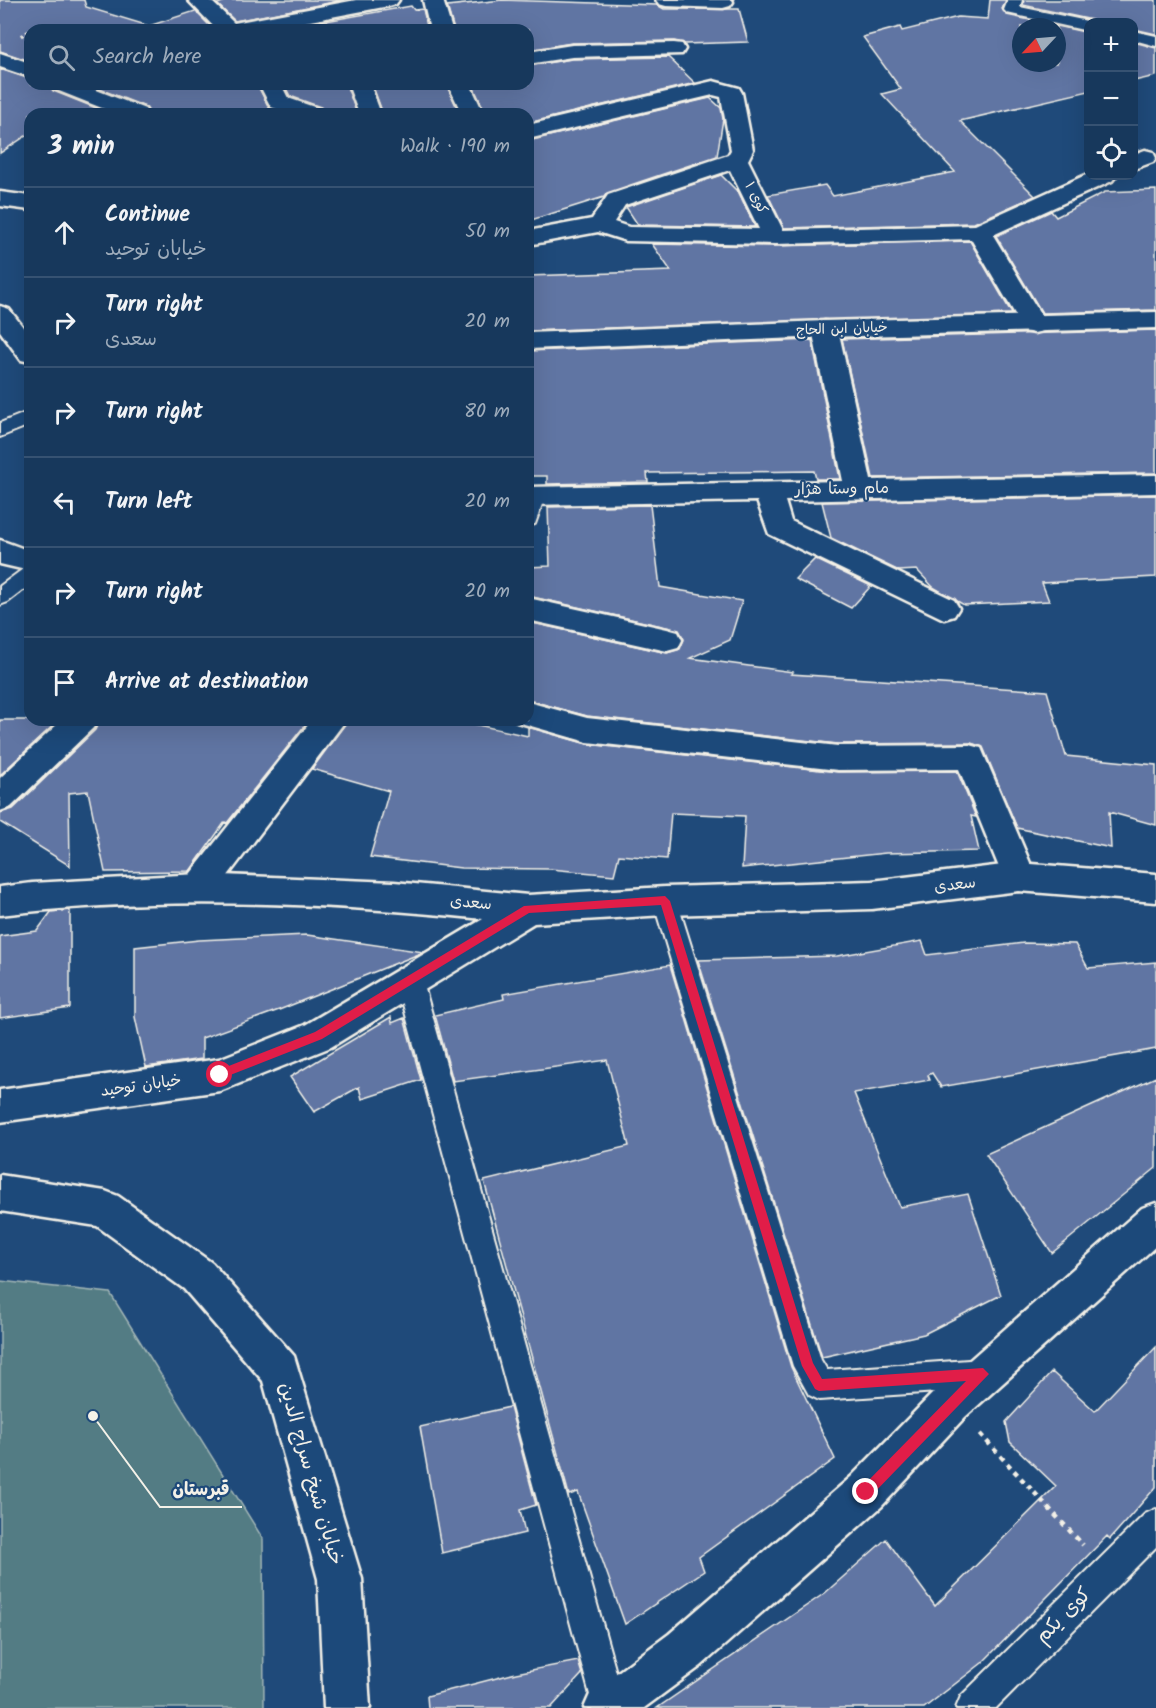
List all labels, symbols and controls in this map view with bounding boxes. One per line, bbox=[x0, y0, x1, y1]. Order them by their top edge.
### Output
north arrow bbox=[1012, 18, 1066, 72]
map controls bbox=[1084, 18, 1138, 180]
button: + bbox=[1084, 18, 1138, 72]
search box bbox=[24, 24, 534, 90]
text: Search here bbox=[93, 40, 201, 75]
icon: search bbox=[45, 41, 78, 74]
button: − bbox=[1084, 72, 1138, 126]
text: 3 min bbox=[48, 126, 115, 168]
button: locate bbox=[1084, 126, 1138, 180]
text: Walk · 190 m bbox=[400, 131, 510, 163]
street label: کوی ۱ bbox=[739, 178, 773, 218]
text: Continue bbox=[105, 198, 190, 233]
icon: ahead bbox=[48, 216, 81, 249]
text: 50 m bbox=[465, 216, 510, 248]
text: خیابان توحید bbox=[105, 234, 207, 266]
text: Turn right bbox=[105, 288, 203, 323]
icon: right bbox=[48, 306, 81, 339]
text: 20 m bbox=[464, 306, 510, 338]
street label: خیابان ابن الحاج bbox=[796, 316, 888, 342]
text: سعدی bbox=[105, 324, 157, 356]
text: Turn right bbox=[105, 395, 203, 430]
icon: right bbox=[48, 396, 81, 429]
text: 80 m bbox=[464, 396, 510, 428]
street label: مام وستا هژار bbox=[794, 476, 889, 502]
text: Turn left bbox=[105, 485, 192, 520]
icon: left bbox=[48, 486, 81, 519]
text: 20 m bbox=[464, 486, 510, 518]
text: Turn right bbox=[105, 575, 203, 610]
icon: right bbox=[48, 576, 81, 609]
text: 20 m bbox=[464, 576, 510, 608]
text: Arrive at destination bbox=[105, 665, 308, 700]
icon: arrive bbox=[48, 666, 81, 699]
street label: سعدی bbox=[933, 870, 977, 900]
street label: سعدی bbox=[449, 889, 493, 917]
route start bbox=[206, 1061, 232, 1087]
street label: خیابان توحید bbox=[99, 1068, 183, 1104]
street label: خیابان شیخ سراج الدین bbox=[269, 1379, 351, 1569]
callout: قبرستان bbox=[160, 1471, 242, 1507]
text: قبرستان bbox=[172, 1476, 230, 1505]
route end bbox=[852, 1478, 878, 1504]
street label: کوی یکم bbox=[1028, 1580, 1100, 1652]

